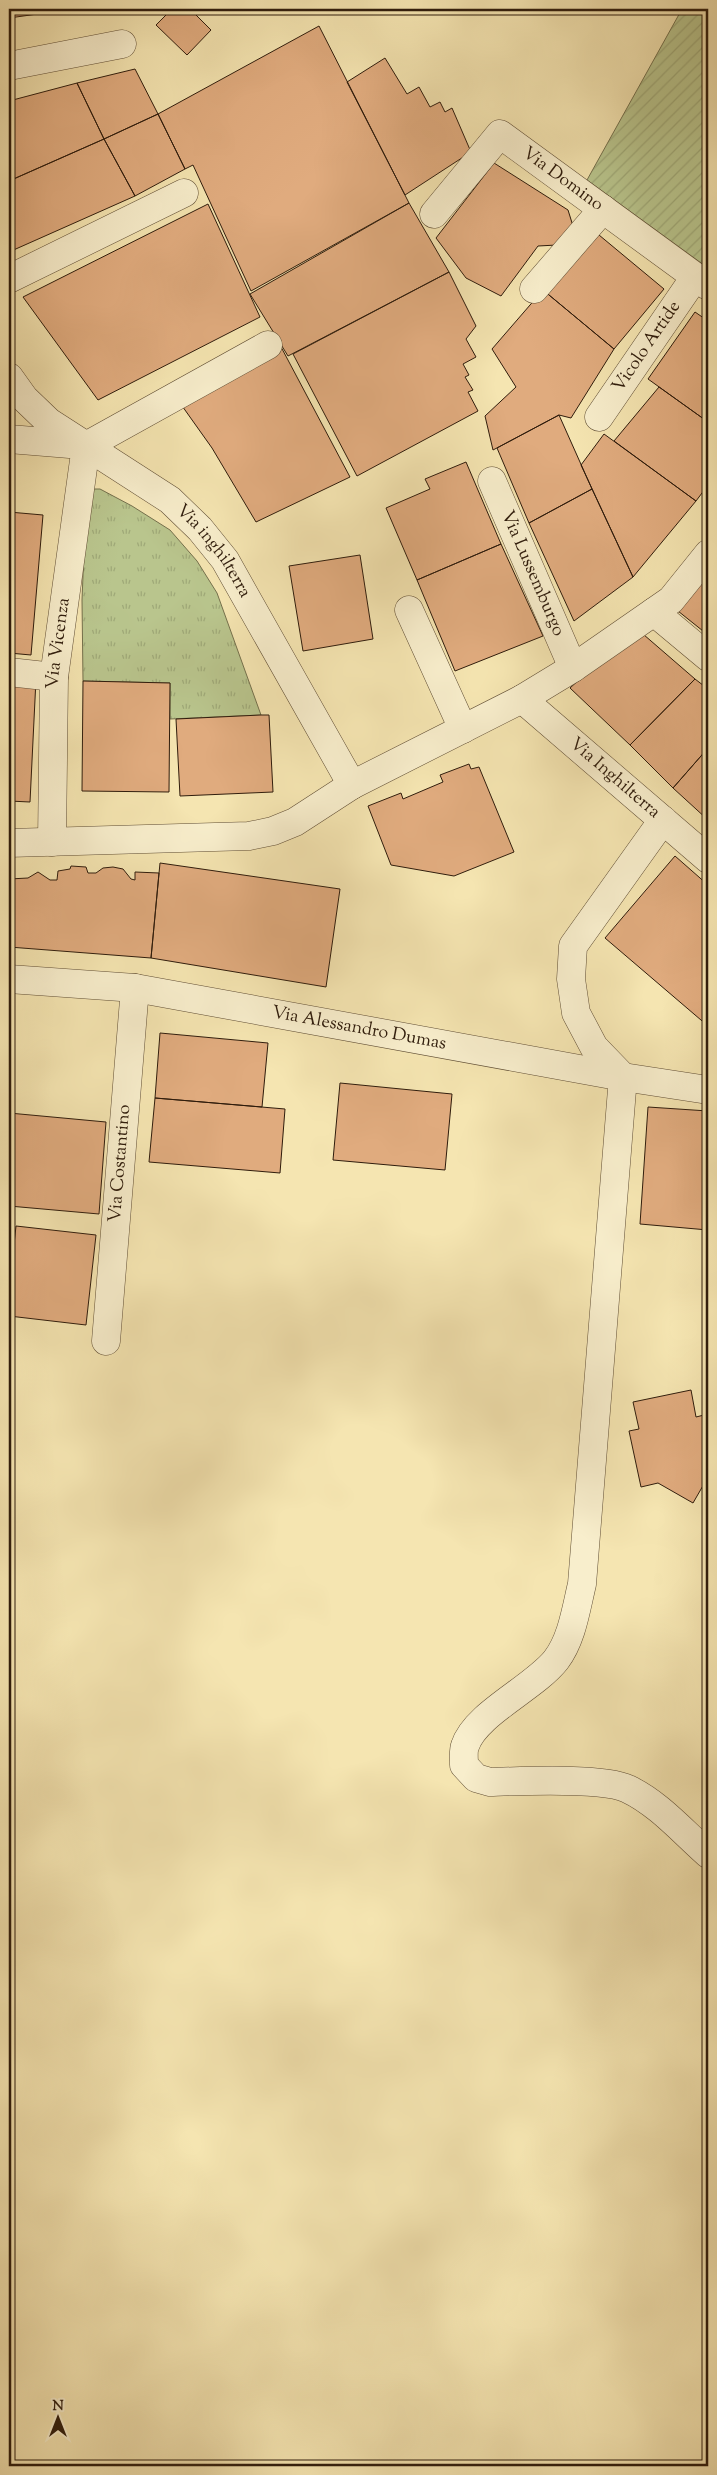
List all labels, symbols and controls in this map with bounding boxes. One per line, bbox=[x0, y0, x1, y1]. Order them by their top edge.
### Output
street label: Via Domino bbox=[516, 141, 609, 218]
street label: Vicolo Artide bbox=[607, 296, 688, 398]
street label: Via inghilterra bbox=[169, 499, 257, 603]
street label: Via Lussemburgo bbox=[493, 507, 571, 641]
street label: Via Vicenza bbox=[41, 596, 78, 689]
street label: Via Inghilterra bbox=[563, 732, 666, 825]
street label: Via Alessandro Dumas bbox=[270, 1000, 448, 1058]
street label: Via Costantino bbox=[103, 1103, 138, 1224]
north arrow bbox=[32, 2392, 82, 2442]
text: N bbox=[52, 2397, 64, 2417]

